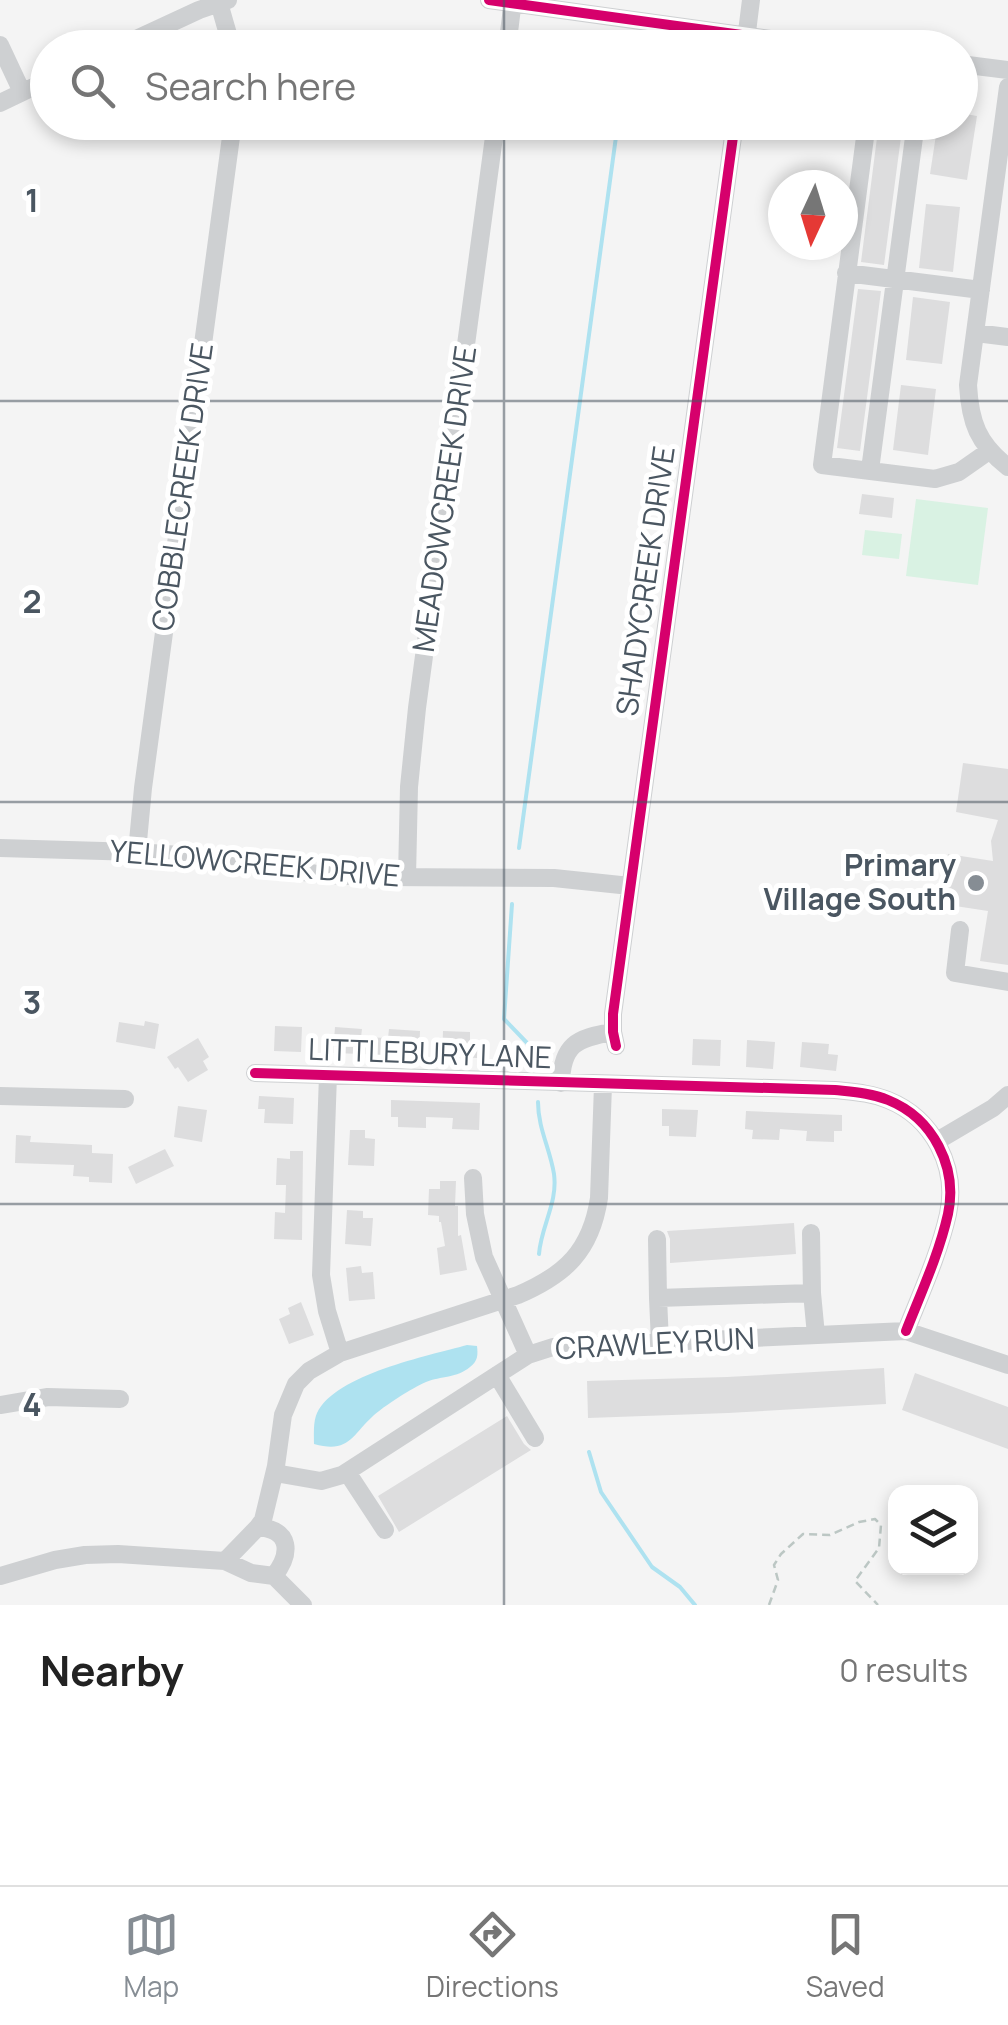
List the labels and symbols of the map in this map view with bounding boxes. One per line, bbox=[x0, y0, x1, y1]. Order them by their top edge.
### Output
north arrow bbox=[768, 170, 858, 260]
text: 1 bbox=[25, 178, 39, 222]
street label: COBBLECREEK DRIVE bbox=[141, 340, 222, 634]
street label: MEADOWCREEK DRIVE bbox=[402, 343, 485, 655]
street label: SHADYCREEK DRIVE bbox=[605, 443, 684, 718]
text: 2 bbox=[22, 579, 42, 623]
street label: YELLOWCREEK DRIVE bbox=[108, 829, 402, 896]
place label: Primary Village South bbox=[764, 844, 956, 919]
marker: Primary Village South bbox=[965, 872, 987, 894]
text: 3 bbox=[23, 980, 41, 1024]
street label: LITTLEBURY LANE bbox=[308, 1028, 553, 1077]
street label: CRAWLEY RUN bbox=[554, 1317, 756, 1368]
text: 4 bbox=[22, 1382, 42, 1426]

